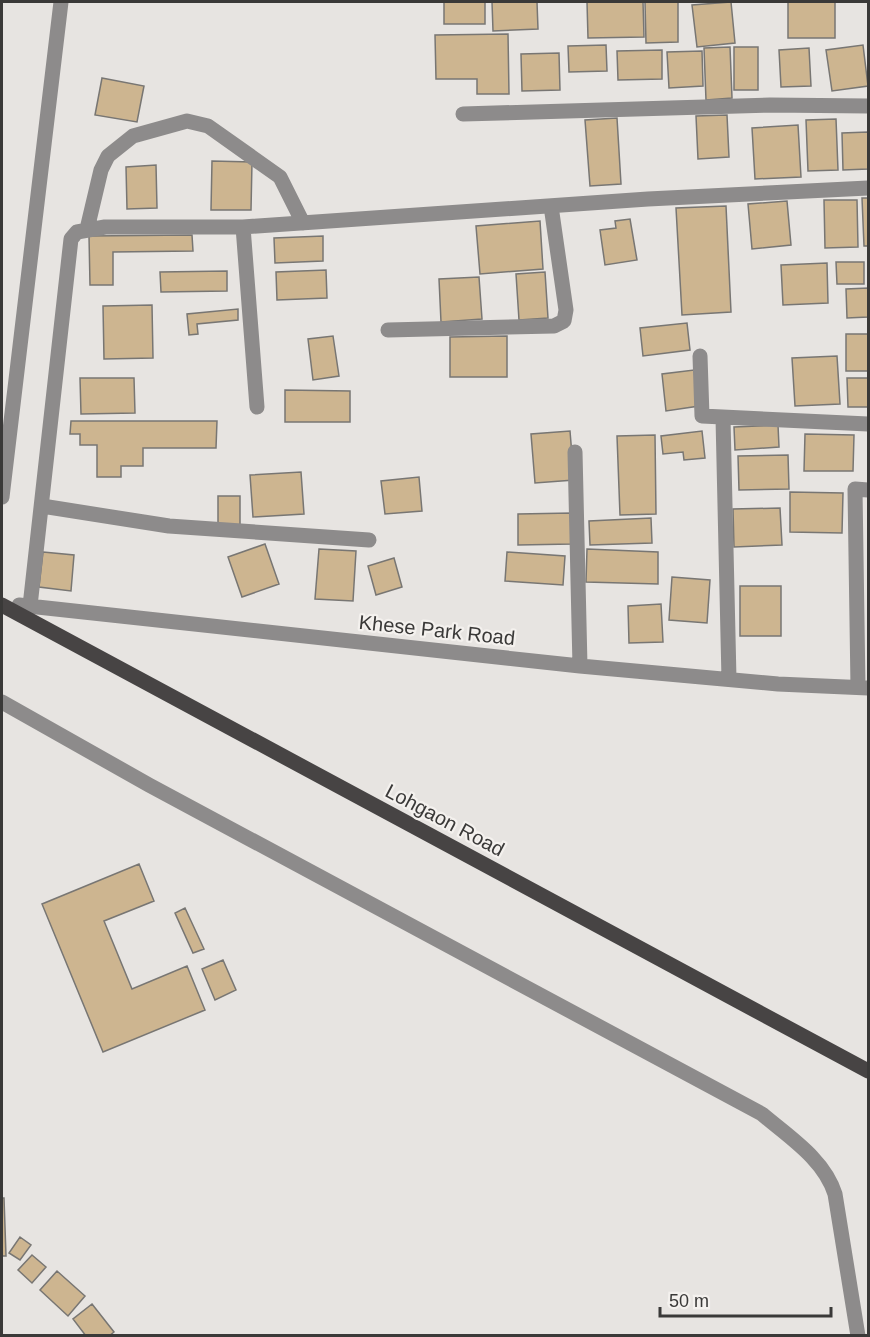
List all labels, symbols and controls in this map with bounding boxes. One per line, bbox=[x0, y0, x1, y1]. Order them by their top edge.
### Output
street label: Khese Park Road bbox=[358, 611, 516, 649]
street label: Lohgaon Road bbox=[382, 779, 508, 861]
scale bar bbox=[660, 1280, 831, 1318]
text: 50 m bbox=[669, 1291, 709, 1311]

